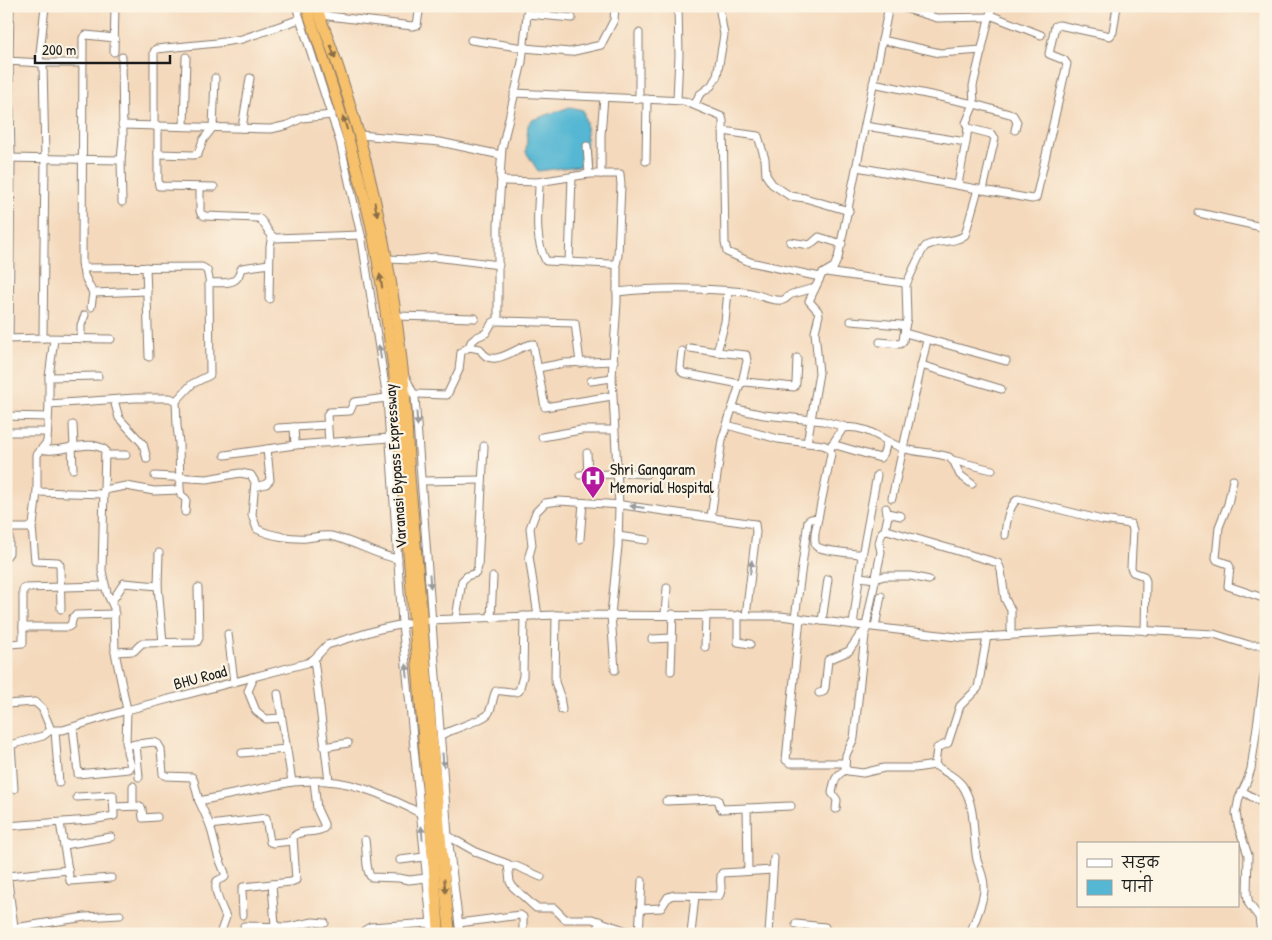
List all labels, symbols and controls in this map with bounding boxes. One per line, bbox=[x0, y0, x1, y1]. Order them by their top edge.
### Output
scale bar bbox=[35, 32, 170, 64]
text: 200 m bbox=[42, 39, 76, 60]
one-way arrow bbox=[329, 45, 337, 60]
one-way arrow bbox=[340, 116, 348, 131]
one-way arrow bbox=[373, 201, 381, 217]
one-way arrow bbox=[376, 273, 384, 289]
one-way arrow bbox=[376, 344, 384, 360]
street label: Varanasi Bypass Expressway bbox=[378, 383, 412, 549]
one-way arrow bbox=[413, 411, 421, 427]
place label: Shri Gangaram Memorial Hospital bbox=[610, 458, 714, 498]
hospital icon: Shri Gangaram Memorial Hospital bbox=[580, 465, 606, 499]
one-way arrow bbox=[629, 502, 645, 510]
one-way arrow bbox=[747, 559, 755, 575]
one-way arrow bbox=[426, 573, 434, 589]
street label: BHU Road bbox=[171, 659, 229, 695]
one-way arrow bbox=[403, 663, 411, 679]
one-way arrow bbox=[439, 753, 447, 769]
one-way arrow bbox=[418, 825, 426, 841]
legend bbox=[1077, 842, 1240, 908]
text: सड़क bbox=[1121, 852, 1160, 873]
text: पानी bbox=[1121, 875, 1154, 897]
one-way arrow bbox=[441, 878, 449, 894]

